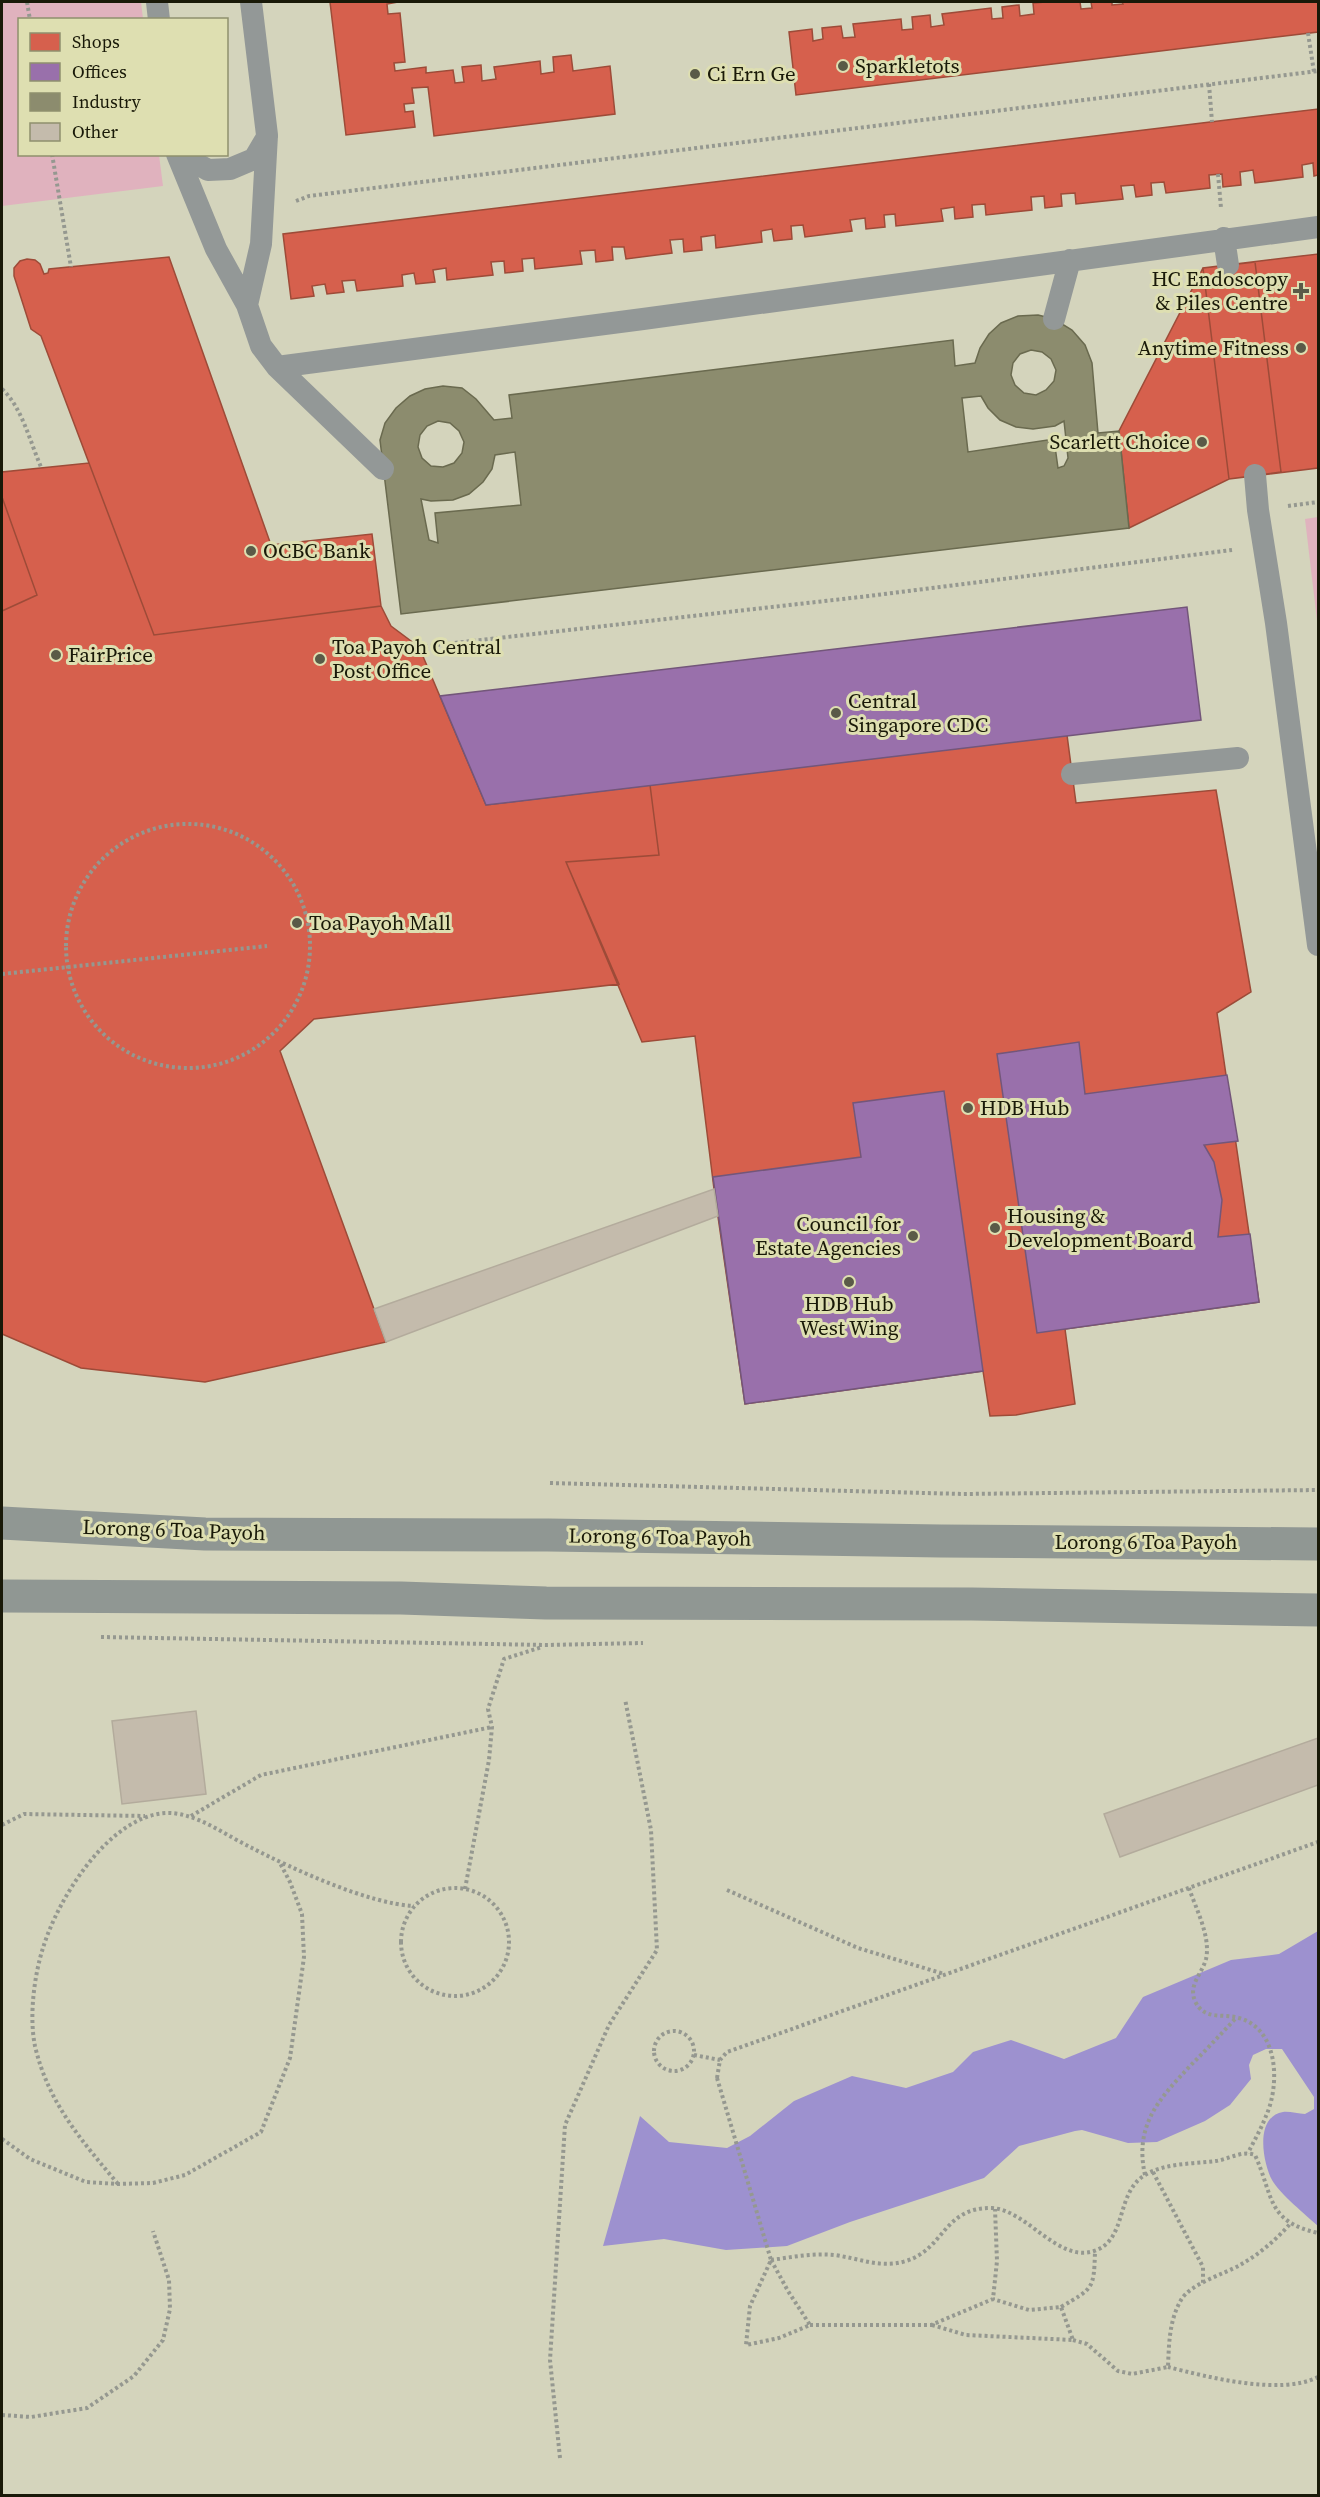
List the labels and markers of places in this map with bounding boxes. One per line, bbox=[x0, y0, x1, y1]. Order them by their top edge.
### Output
place label: Sparkletots bbox=[855, 51, 960, 80]
place label: Ci Ern Ge bbox=[707, 59, 796, 88]
marker: Sparkletots bbox=[836, 59, 850, 73]
marker: Ci Ern Ge bbox=[688, 67, 702, 81]
place label: HC Endoscopy & Piles Centre bbox=[1152, 264, 1288, 317]
marker: HC Endoscopy & Piles Centre bbox=[1292, 282, 1310, 300]
place label: Anytime Fitness bbox=[1138, 333, 1289, 362]
marker: Anytime Fitness bbox=[1294, 341, 1308, 355]
place label: Scarlett Choice bbox=[1049, 427, 1190, 456]
marker: Scarlett Choice bbox=[1195, 435, 1209, 449]
place label: OCBC Bank bbox=[263, 536, 371, 565]
marker: OCBC Bank bbox=[244, 544, 258, 558]
place label: Toa Payoh Central Post Office bbox=[332, 632, 501, 685]
place label: FairPrice bbox=[68, 640, 153, 669]
marker: FairPrice bbox=[49, 648, 63, 662]
marker: Toa Payoh Central Post Office bbox=[313, 652, 327, 666]
place label: Central Singapore CDC bbox=[848, 686, 988, 739]
marker: Central Singapore CDC bbox=[829, 706, 843, 720]
place label: Toa Payoh Mall bbox=[309, 908, 451, 937]
marker: Toa Payoh Mall bbox=[290, 916, 304, 930]
place label: HDB Hub bbox=[980, 1093, 1069, 1122]
marker: HDB Hub bbox=[961, 1101, 975, 1115]
place label: Housing & Development Board bbox=[1007, 1201, 1193, 1254]
place label: Council for Estate Agencies bbox=[755, 1209, 901, 1262]
marker: Housing & Development Board bbox=[988, 1221, 1002, 1235]
marker: Council for Estate Agencies bbox=[906, 1229, 920, 1243]
marker: HDB Hub West Wing bbox=[842, 1275, 856, 1289]
place label: HDB Hub West Wing bbox=[799, 1289, 899, 1342]

